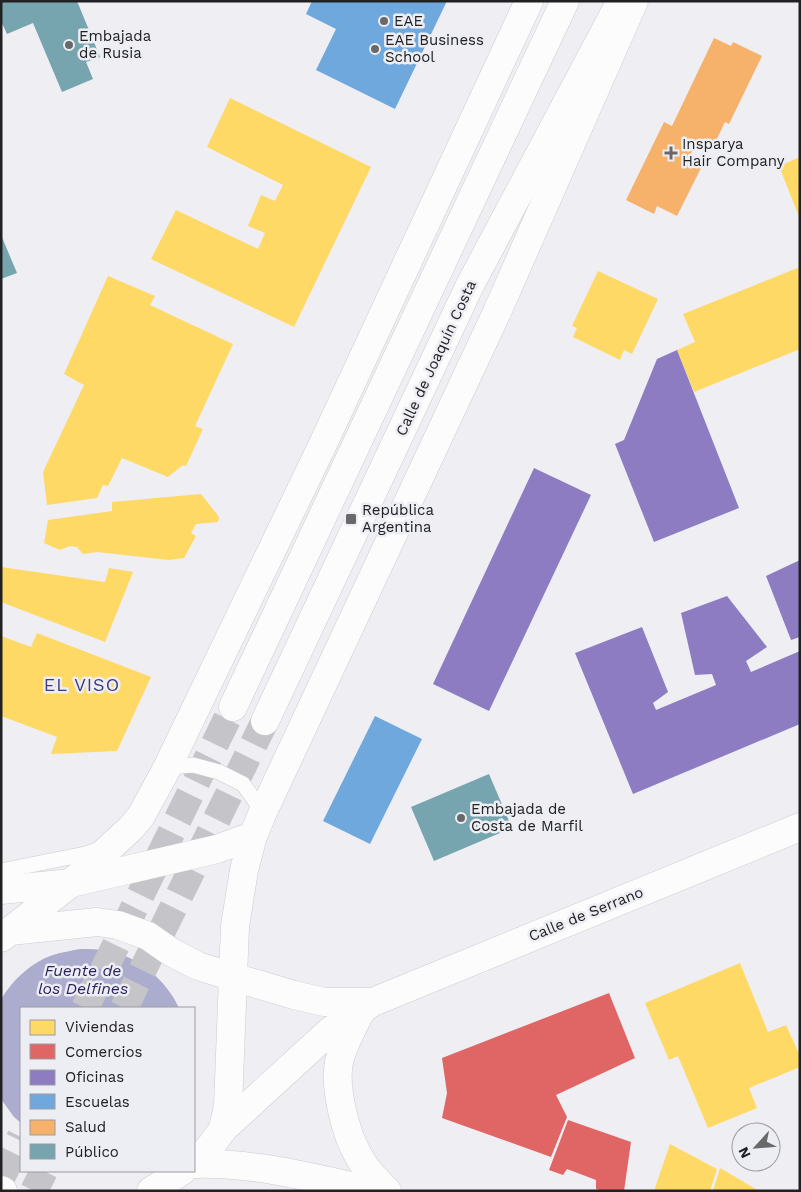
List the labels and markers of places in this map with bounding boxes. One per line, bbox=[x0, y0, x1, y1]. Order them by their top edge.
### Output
place label: EAE bbox=[394, 12, 423, 30]
marker: EAE bbox=[378, 15, 390, 27]
place label: Embajada de Rusia bbox=[79, 27, 152, 62]
place label: EAE Business School bbox=[385, 31, 484, 66]
marker: Embajada de Rusia bbox=[63, 39, 75, 51]
marker: EAE Business School bbox=[369, 43, 381, 55]
place label: Insparya Hair Company bbox=[682, 135, 785, 170]
marker: Insparya Hair Company bbox=[664, 146, 678, 160]
place label: República Argentina bbox=[362, 501, 434, 536]
marker: República Argentina bbox=[344, 512, 358, 526]
place label: Embajada de Costa de Marfil bbox=[471, 800, 583, 835]
marker: Embajada de Costa de Marfil bbox=[455, 812, 467, 824]

